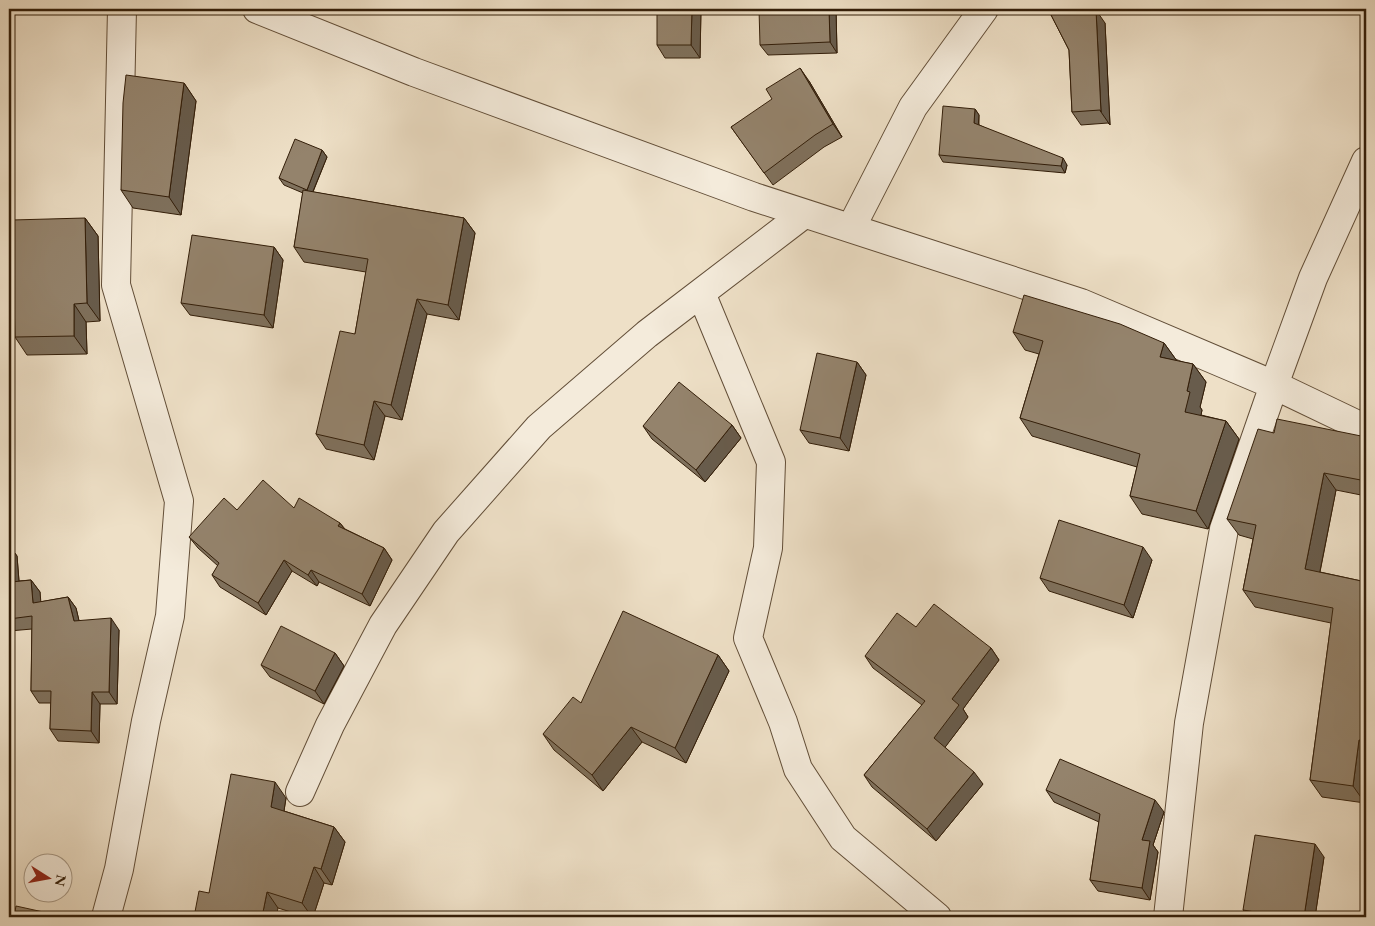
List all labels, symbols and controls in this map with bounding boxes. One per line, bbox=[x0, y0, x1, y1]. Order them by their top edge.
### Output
north arrow bbox=[22, 854, 72, 904]
text: N bbox=[51, 873, 71, 888]

